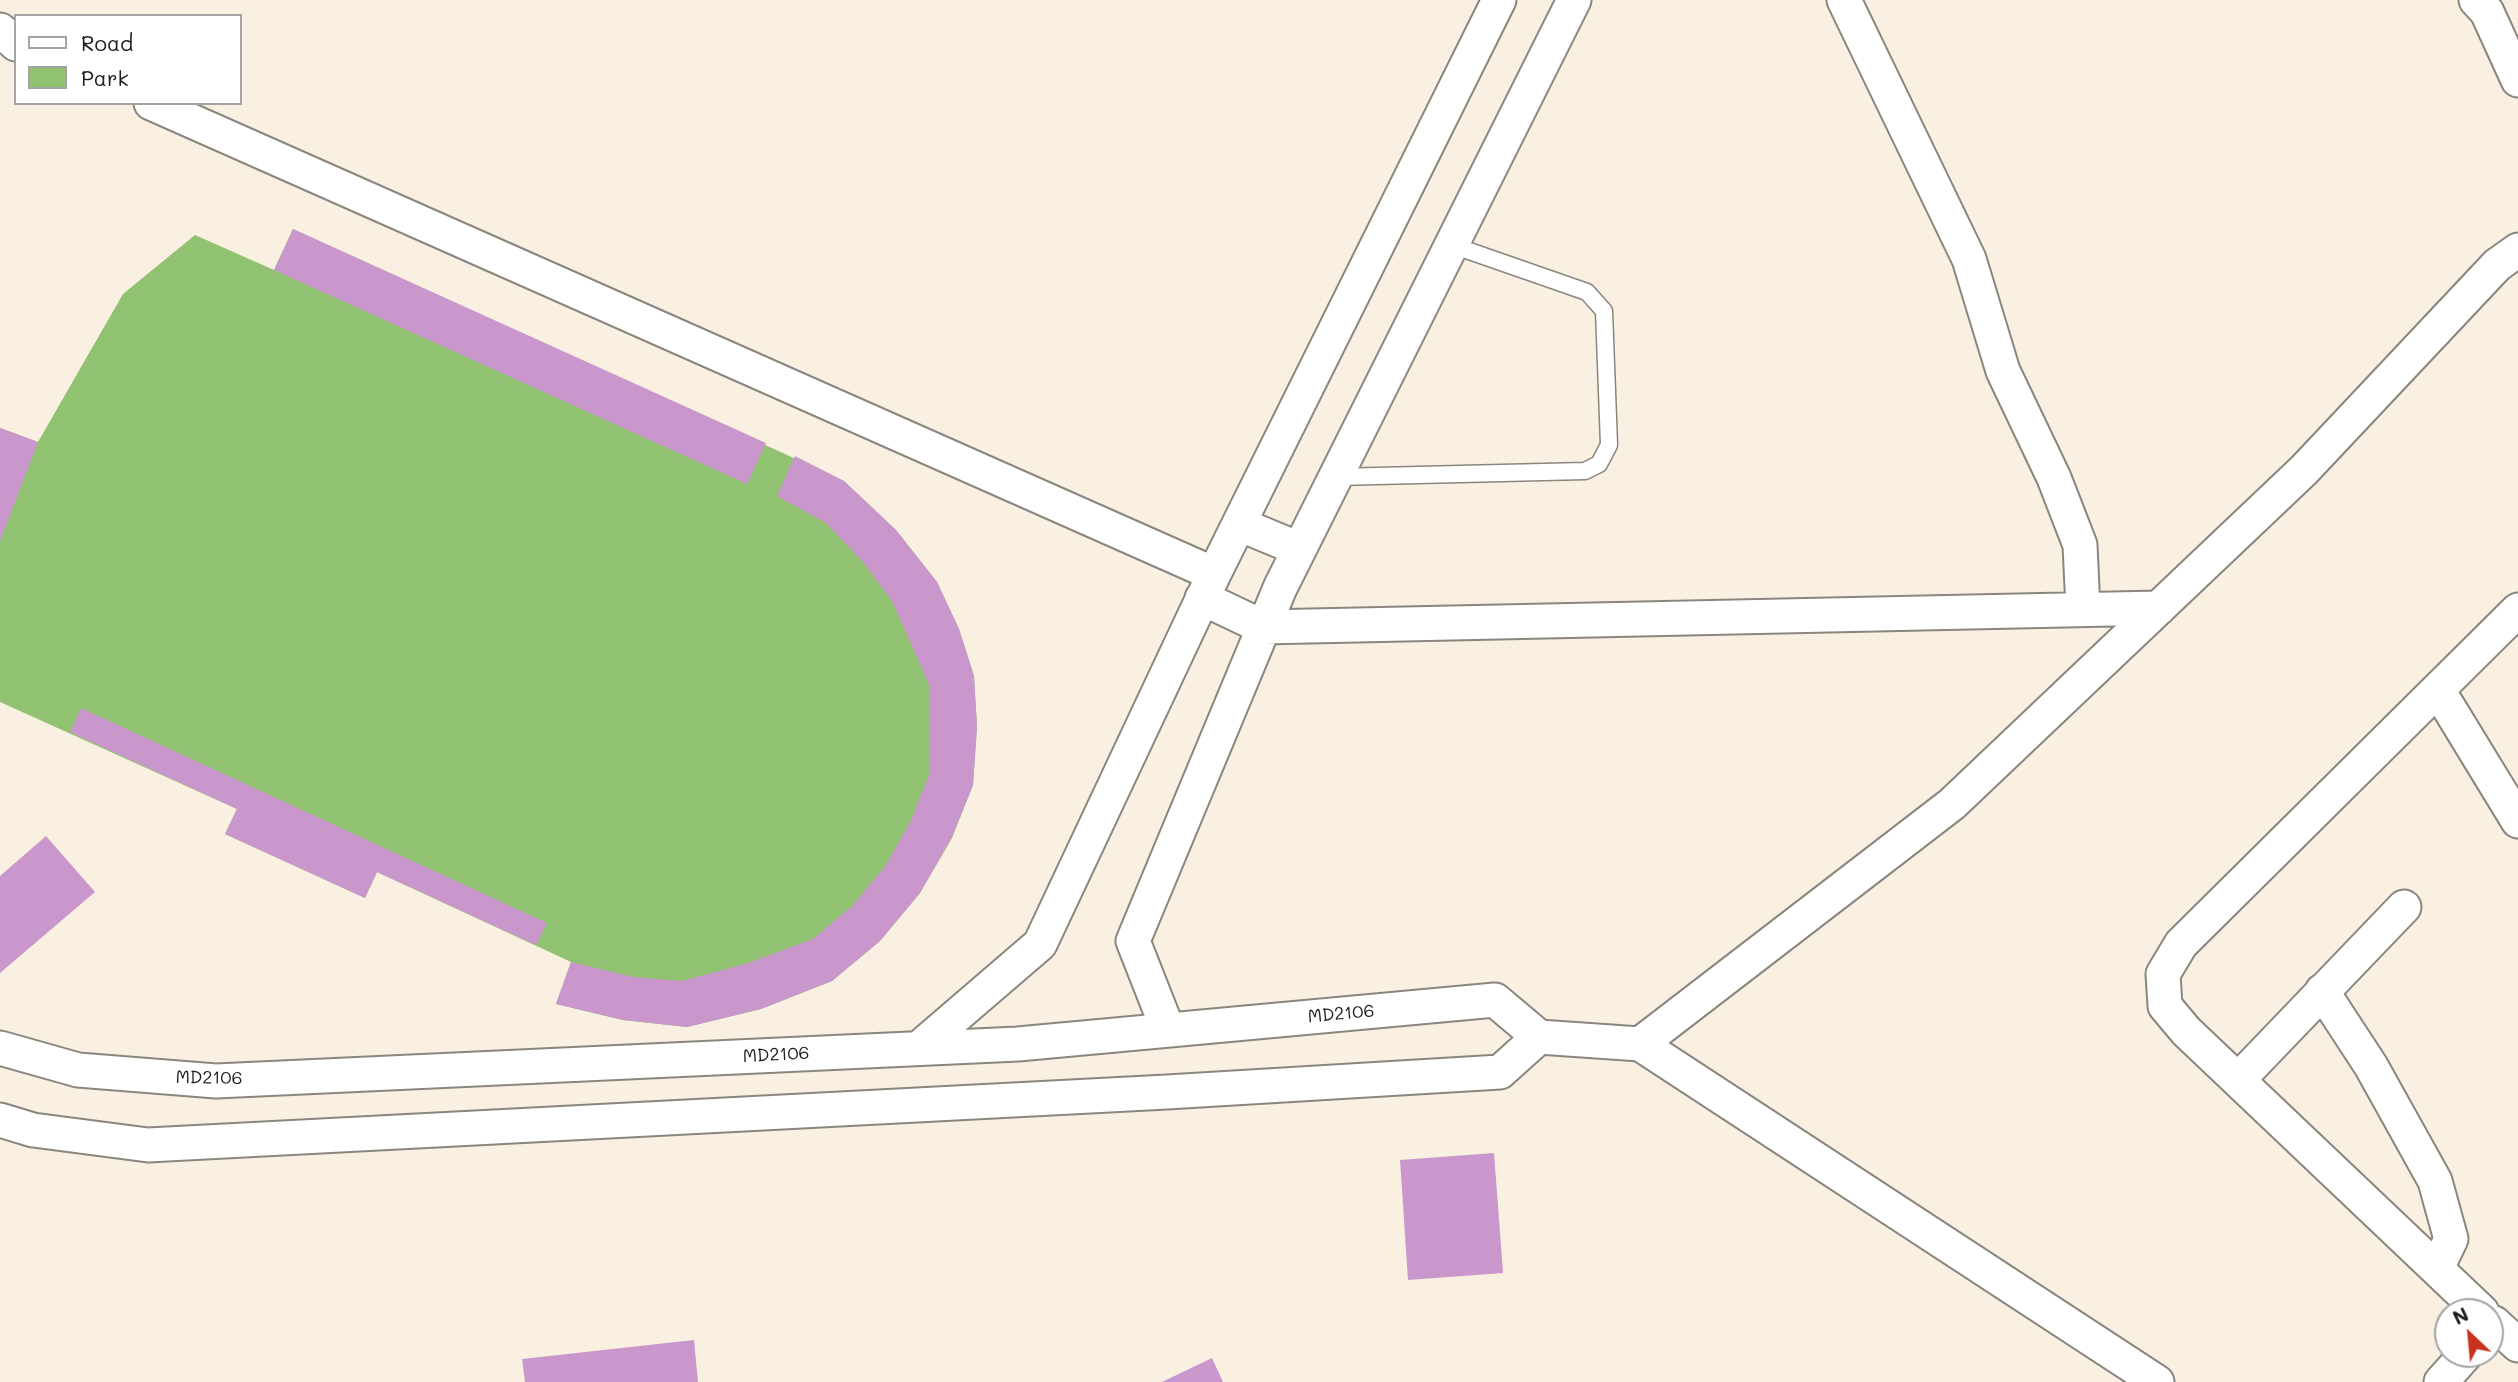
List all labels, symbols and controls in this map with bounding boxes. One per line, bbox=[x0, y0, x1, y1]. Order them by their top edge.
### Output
legend bbox=[14, 14, 242, 105]
text: Road bbox=[81, 29, 133, 56]
text: Park bbox=[81, 64, 129, 91]
street label: MD2106 bbox=[1307, 1000, 1375, 1028]
street label: MD2106 bbox=[742, 1042, 810, 1068]
street label: MD2106 bbox=[175, 1067, 243, 1089]
north arrow bbox=[2434, 1298, 2504, 1368]
text: N bbox=[2448, 1301, 2472, 1330]

